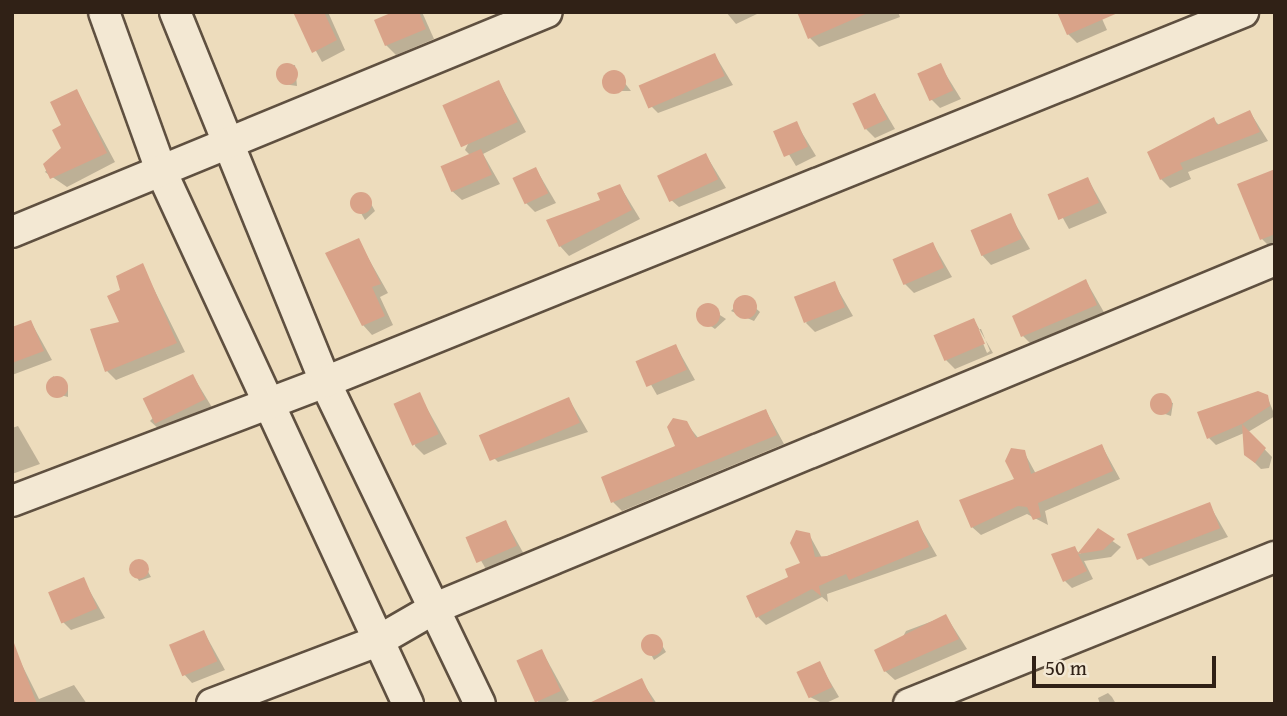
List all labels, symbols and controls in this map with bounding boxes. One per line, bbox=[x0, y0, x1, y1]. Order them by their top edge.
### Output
scale bar bbox=[1035, 642, 1219, 686]
text: 50 m bbox=[1045, 652, 1087, 683]

